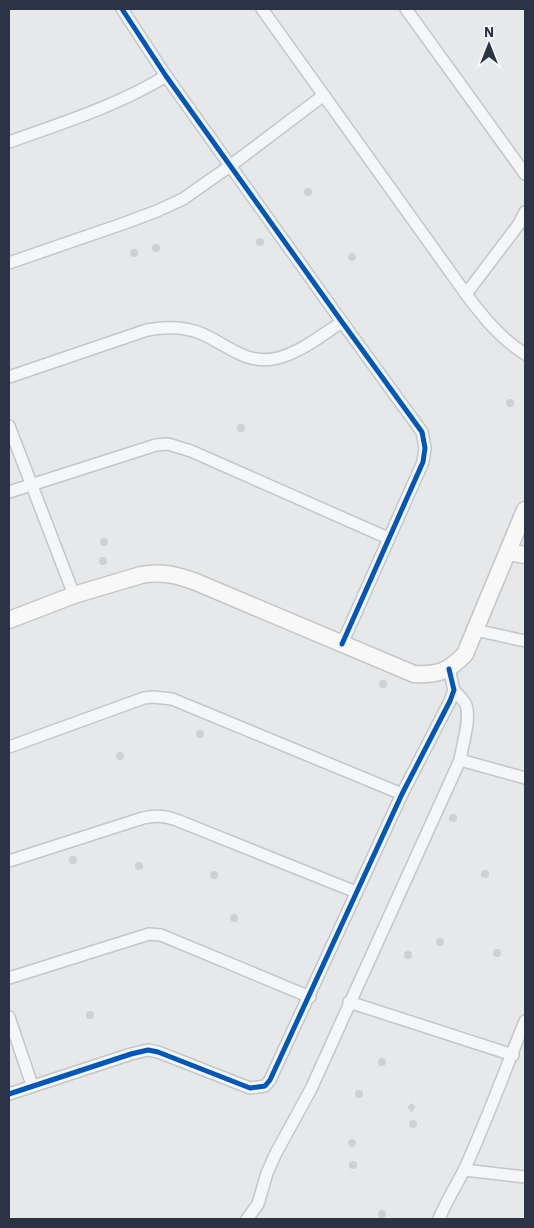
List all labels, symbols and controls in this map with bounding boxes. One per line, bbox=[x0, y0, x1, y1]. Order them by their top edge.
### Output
north arrow bbox=[464, 20, 514, 70]
text: N bbox=[484, 23, 494, 41]

